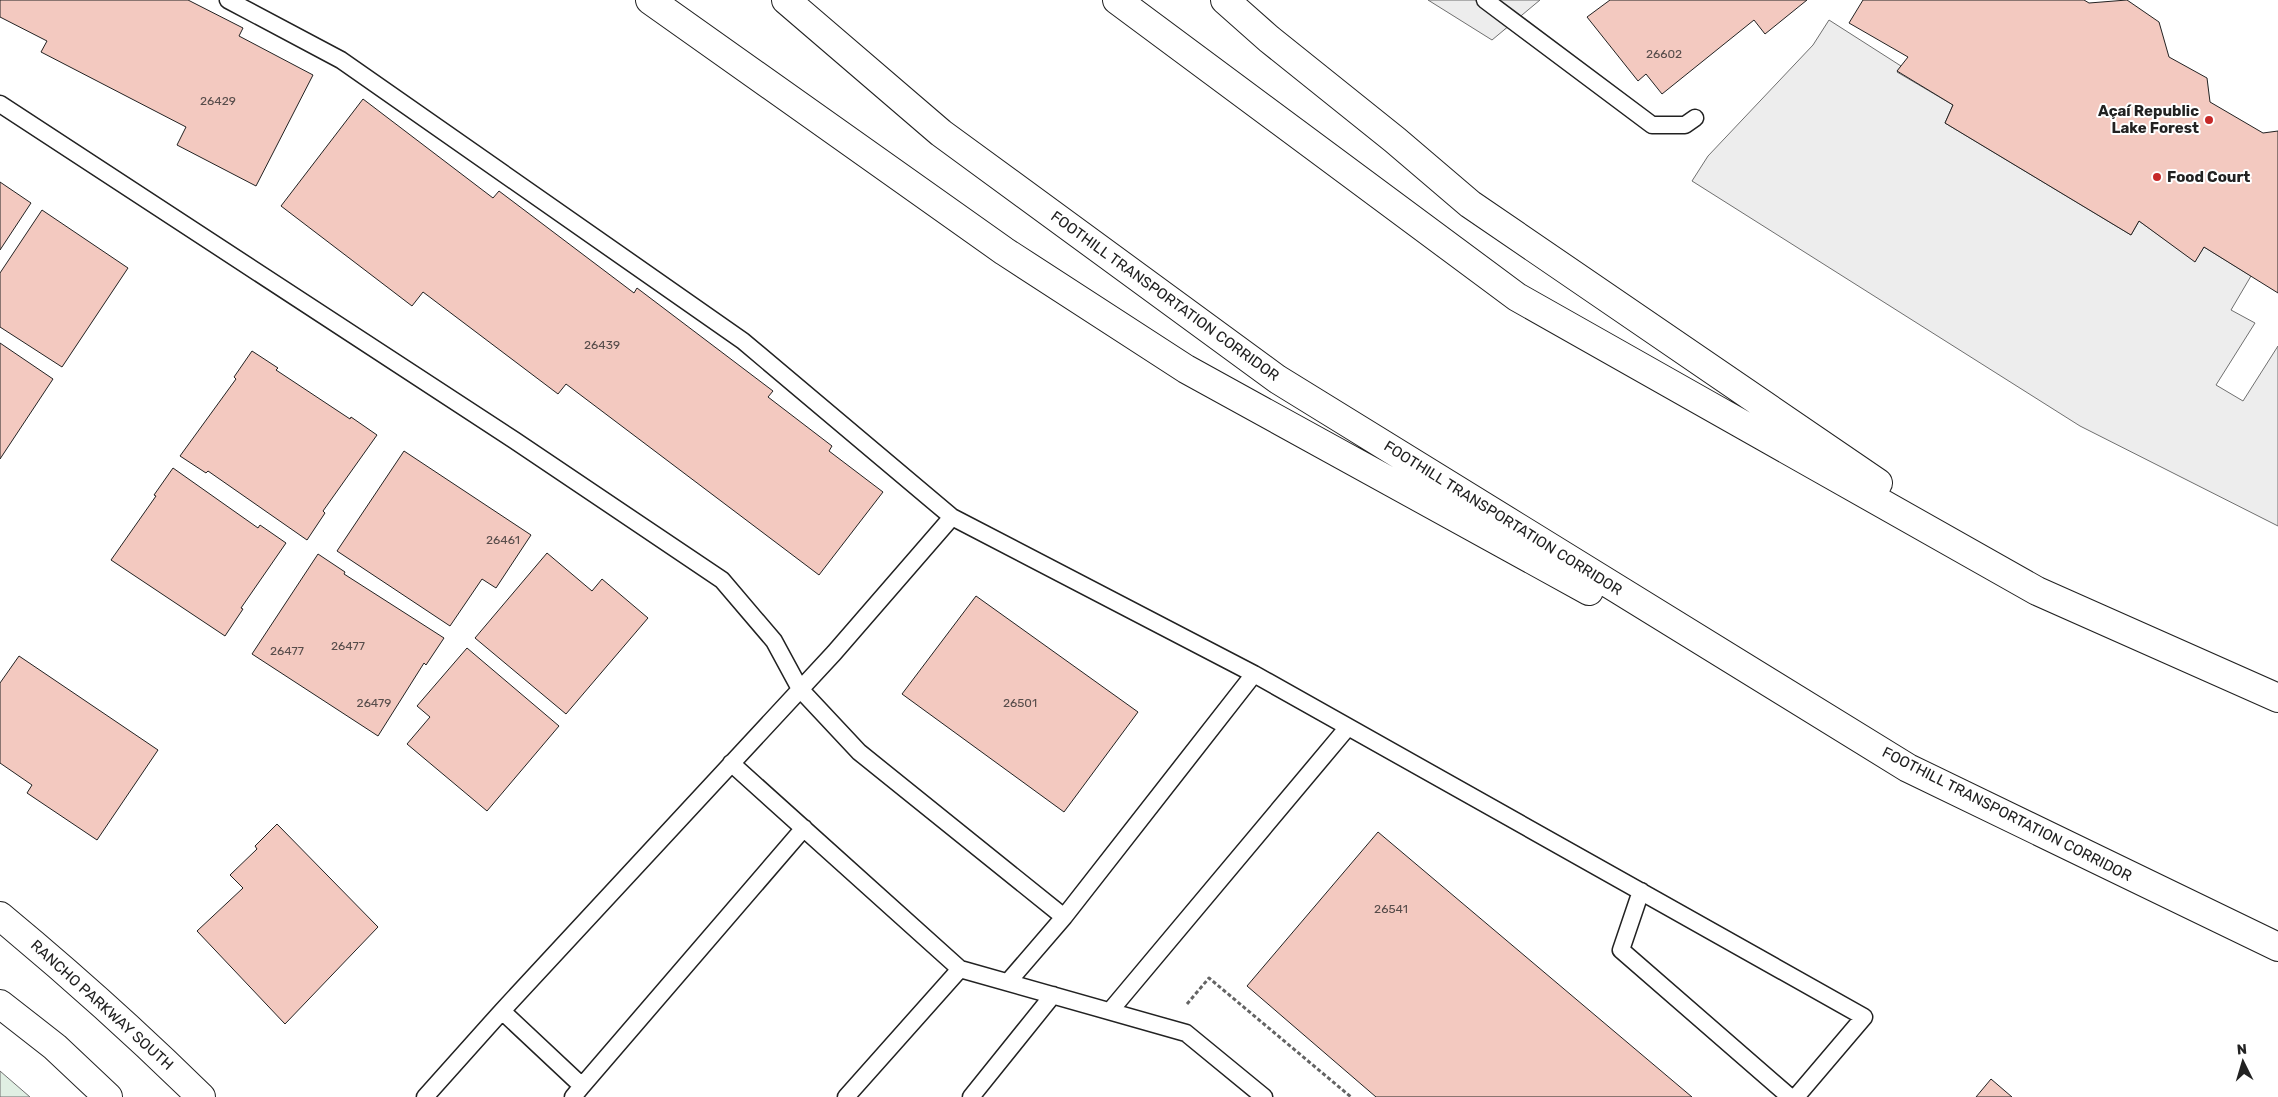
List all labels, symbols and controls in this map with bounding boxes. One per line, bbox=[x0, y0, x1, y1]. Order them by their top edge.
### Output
house number: 26602 bbox=[1646, 47, 1682, 61]
house number: 26429 bbox=[200, 94, 236, 108]
place label: Açaí Republic Lake Forest bbox=[2098, 102, 2199, 137]
marker: Açaí Republic Lake Forest bbox=[2203, 114, 2215, 126]
place label: Food Court bbox=[2167, 168, 2250, 186]
marker: Food Court bbox=[2151, 171, 2163, 183]
street label: FOOTHILL TRANSPORTATION CORRIDOR bbox=[1047, 207, 1283, 385]
house number: 26439 bbox=[584, 338, 620, 352]
street label: FOOTHILL TRANSPORTATION CORRIDOR bbox=[1381, 437, 1626, 599]
house number: 26461 bbox=[486, 533, 520, 547]
house number: 26477 bbox=[331, 639, 365, 653]
house number: 26477 bbox=[270, 644, 304, 658]
house number: 26479 bbox=[357, 696, 391, 710]
house number: 26501 bbox=[1003, 696, 1037, 710]
street label: FOOTHILL TRANSPORTATION CORRIDOR bbox=[1879, 743, 2135, 885]
house number: 26541 bbox=[1374, 902, 1408, 916]
street label: RANCHO PARKWAY SOUTH bbox=[27, 936, 177, 1074]
north arrow bbox=[2218, 1037, 2268, 1087]
text: N bbox=[2236, 1041, 2248, 1058]

